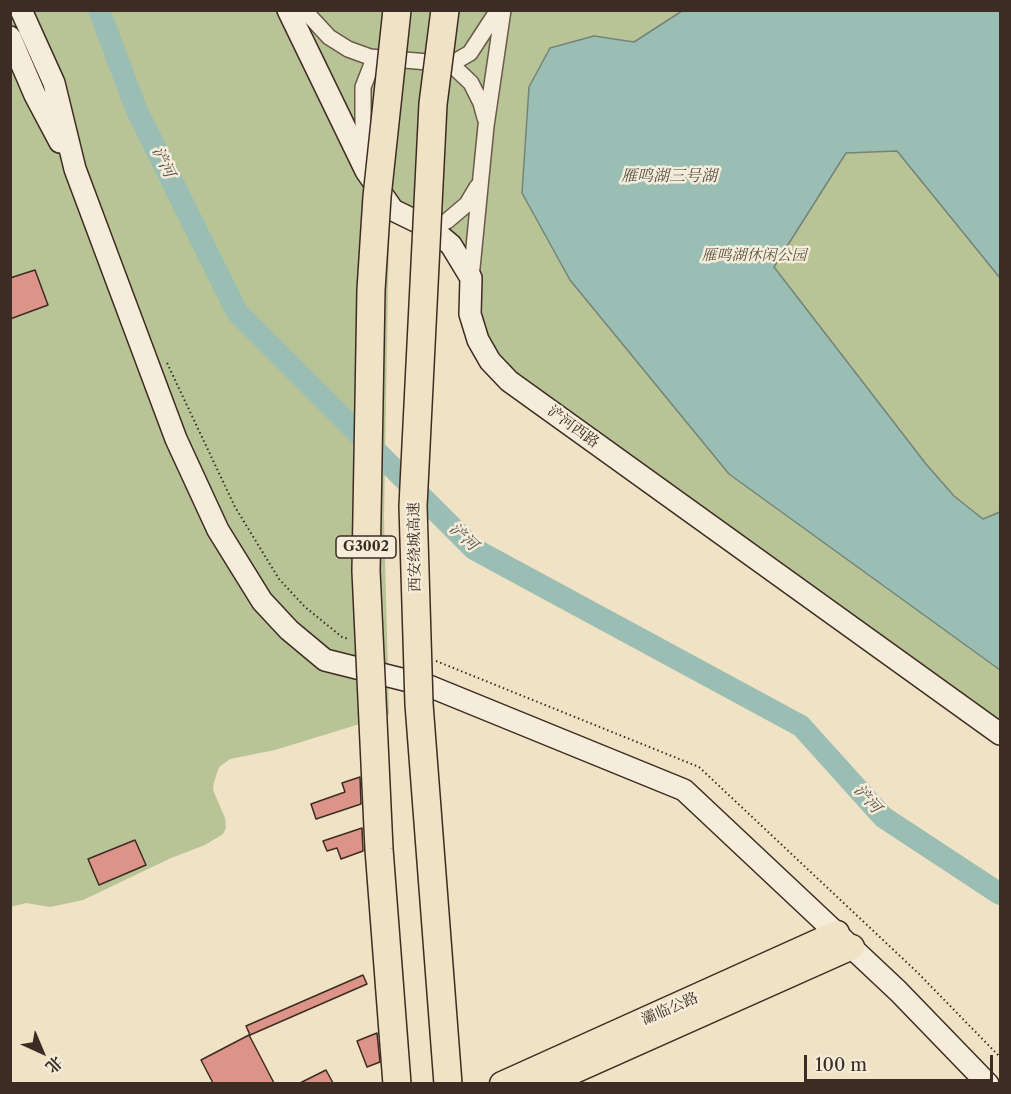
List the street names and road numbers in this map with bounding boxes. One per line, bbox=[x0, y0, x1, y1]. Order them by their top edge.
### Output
street label: 浐河西路 bbox=[543, 402, 603, 452]
street label: 西安绕城高速 bbox=[405, 502, 425, 592]
road number: G3002 bbox=[336, 536, 396, 558]
street label: 灞临公路 bbox=[639, 989, 701, 1029]

